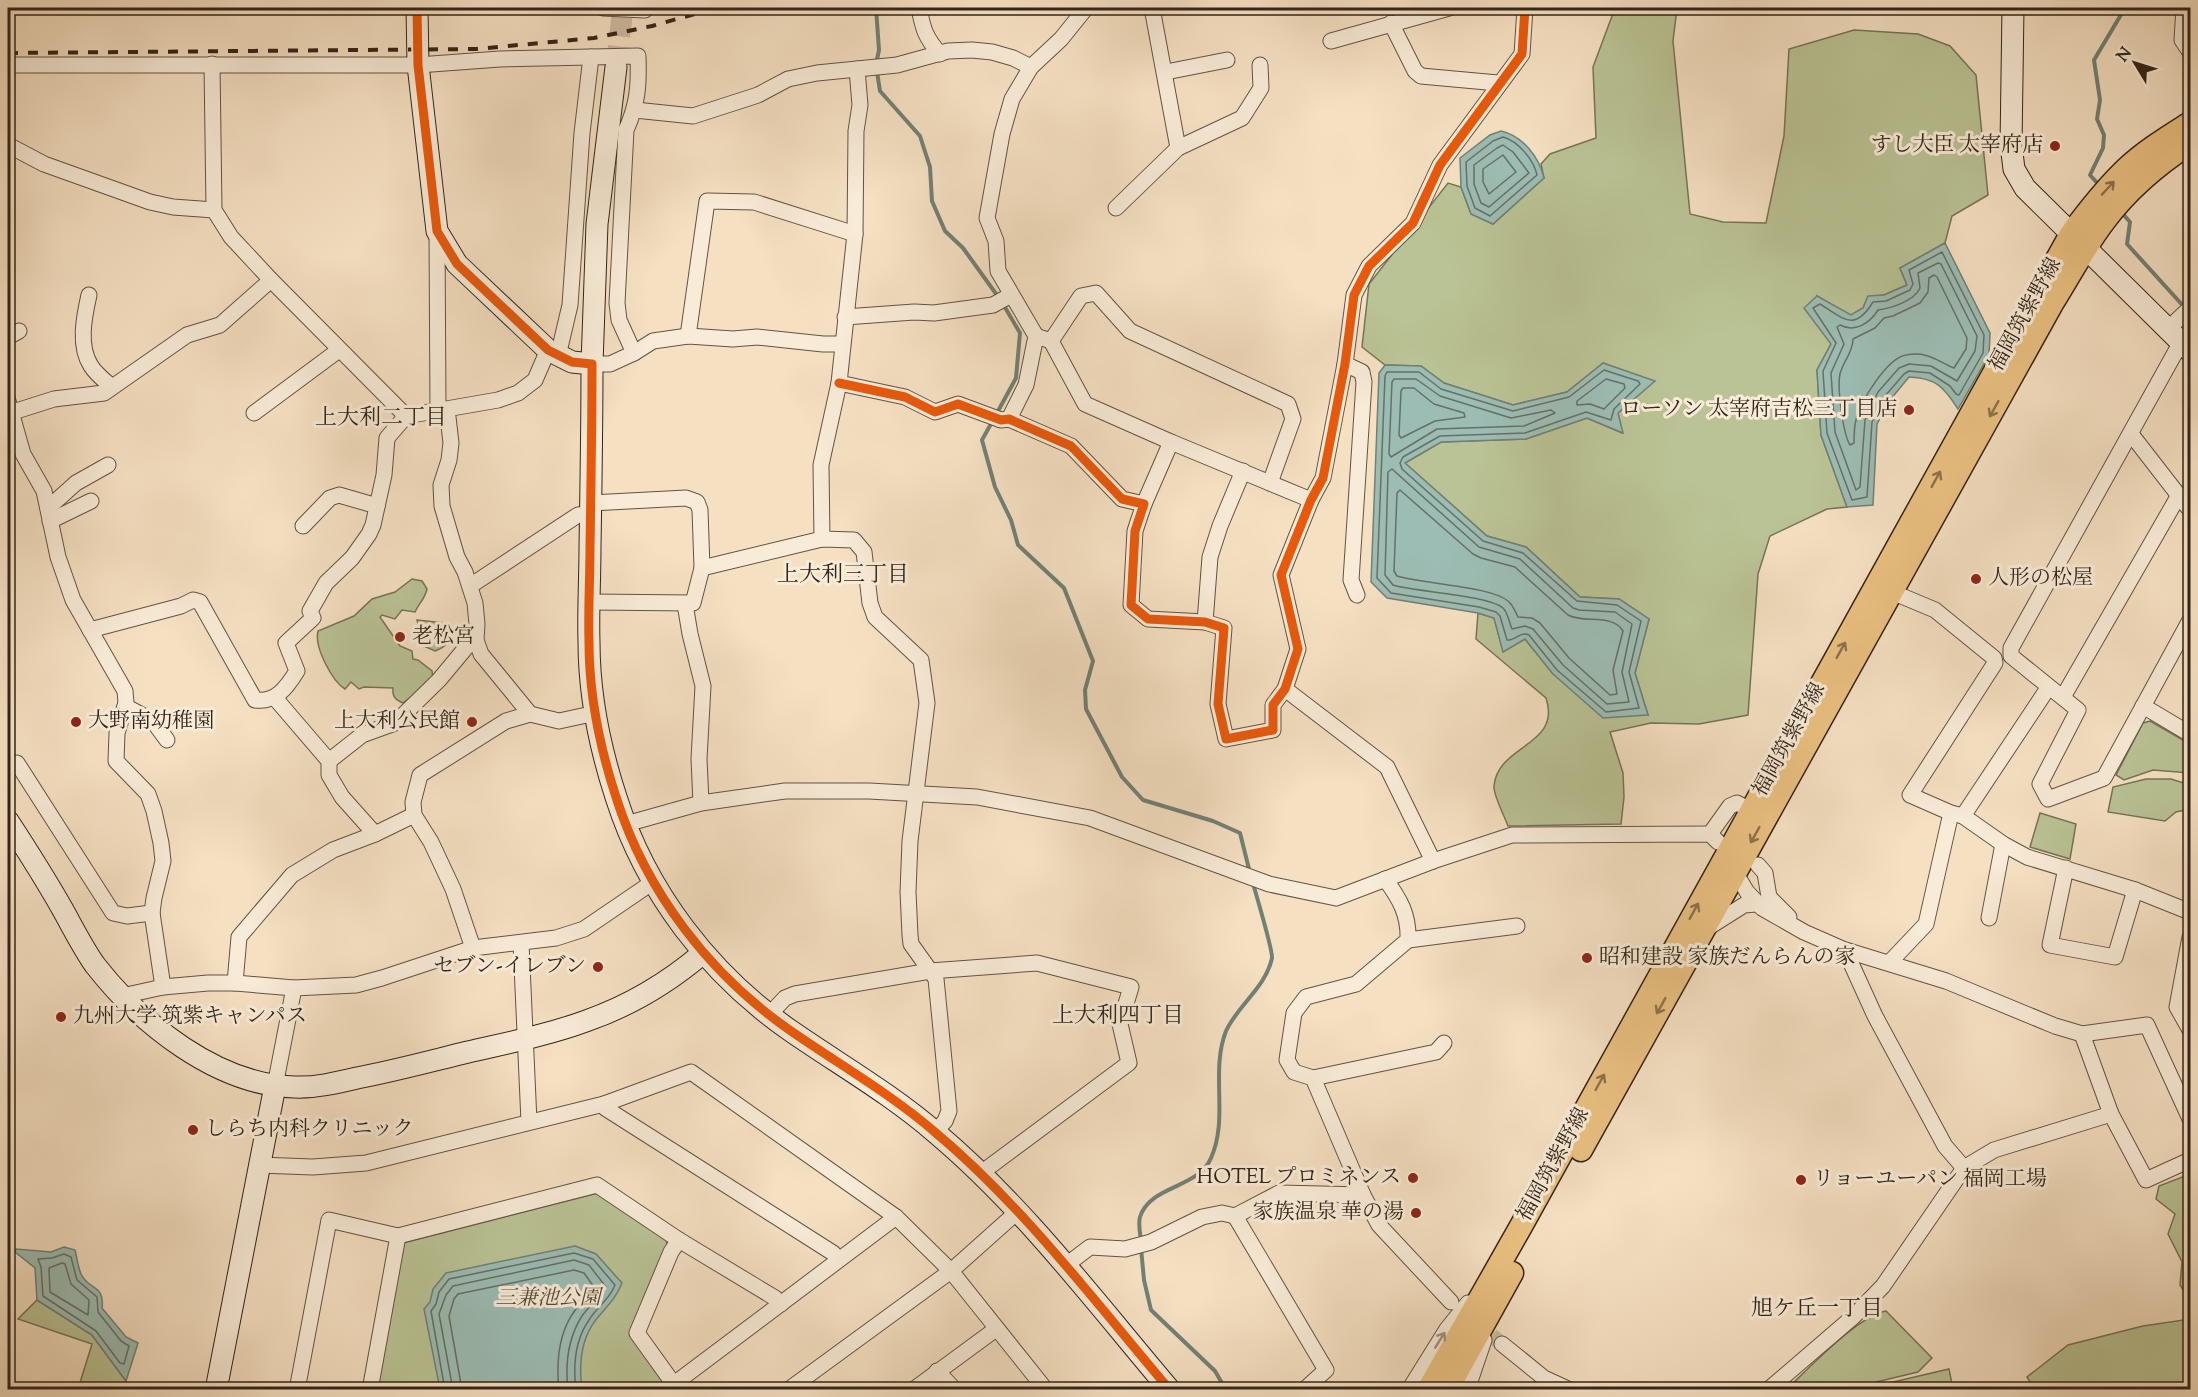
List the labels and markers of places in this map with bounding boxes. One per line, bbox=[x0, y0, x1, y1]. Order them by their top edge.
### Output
place label: すし大臣 太宰府店 bbox=[1871, 131, 2043, 161]
marker: すし大臣 太宰府店 bbox=[2048, 139, 2062, 153]
place label: ローソン 太宰府吉松三丁目店 bbox=[1620, 395, 1897, 425]
marker: ローソン 太宰府吉松三丁目店 bbox=[1902, 403, 1916, 417]
place label: 人形の松屋 bbox=[1988, 564, 2093, 594]
marker: 人形の松屋 bbox=[1969, 572, 1983, 586]
place label: 老松宮 bbox=[412, 622, 475, 652]
marker: 老松宮 bbox=[393, 630, 407, 644]
place label: 大野南幼稚園 bbox=[88, 707, 214, 737]
place label: 上大利公民館 bbox=[334, 707, 460, 737]
marker: 大野南幼稚園 bbox=[69, 715, 83, 729]
marker: 上大利公民館 bbox=[465, 715, 479, 729]
place label: 昭和建設 家族だんらんの家 bbox=[1599, 943, 1855, 973]
marker: 昭和建設 家族だんらんの家 bbox=[1580, 951, 1594, 965]
place label: セブン-イレブン bbox=[434, 952, 586, 982]
marker: セブン-イレブン bbox=[591, 960, 605, 974]
place label: 九州大学 筑紫キャンパス bbox=[73, 1002, 307, 1032]
marker: 九州大学 筑紫キャンパス bbox=[54, 1010, 68, 1024]
place label: しらち内科クリニック bbox=[205, 1115, 414, 1145]
marker: しらち内科クリニック bbox=[186, 1123, 200, 1137]
place label: HOTEL プロミネンス bbox=[1197, 1163, 1401, 1193]
place label: リョーユーパン 福岡工場 bbox=[1813, 1165, 2047, 1195]
marker: HOTEL プロミネンス bbox=[1406, 1171, 1420, 1185]
marker: リョーユーパン 福岡工場 bbox=[1794, 1173, 1808, 1187]
place label: 家族温泉 華の湯 bbox=[1253, 1198, 1404, 1228]
marker: 家族温泉 華の湯 bbox=[1409, 1206, 1423, 1220]

